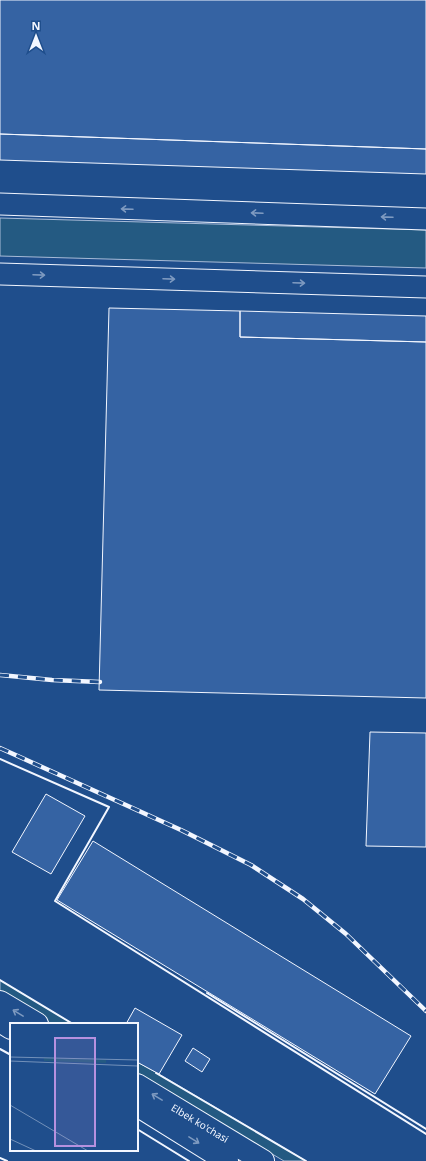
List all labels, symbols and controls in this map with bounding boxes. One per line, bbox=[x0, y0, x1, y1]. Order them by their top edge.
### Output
north arrow bbox=[16, 16, 56, 56]
text: N bbox=[32, 18, 40, 33]
one-way arrow bbox=[121, 206, 134, 213]
one-way arrow bbox=[251, 210, 264, 217]
one-way arrow bbox=[381, 214, 394, 221]
one-way arrow bbox=[32, 271, 45, 279]
one-way arrow bbox=[162, 276, 175, 283]
one-way arrow bbox=[292, 280, 305, 287]
one-way arrow bbox=[12, 1008, 24, 1016]
inset map bbox=[10, 1023, 138, 1151]
one-way arrow bbox=[151, 1093, 163, 1101]
street label: Elbek ko'chasi bbox=[169, 1100, 231, 1146]
one-way arrow bbox=[188, 1137, 200, 1145]

